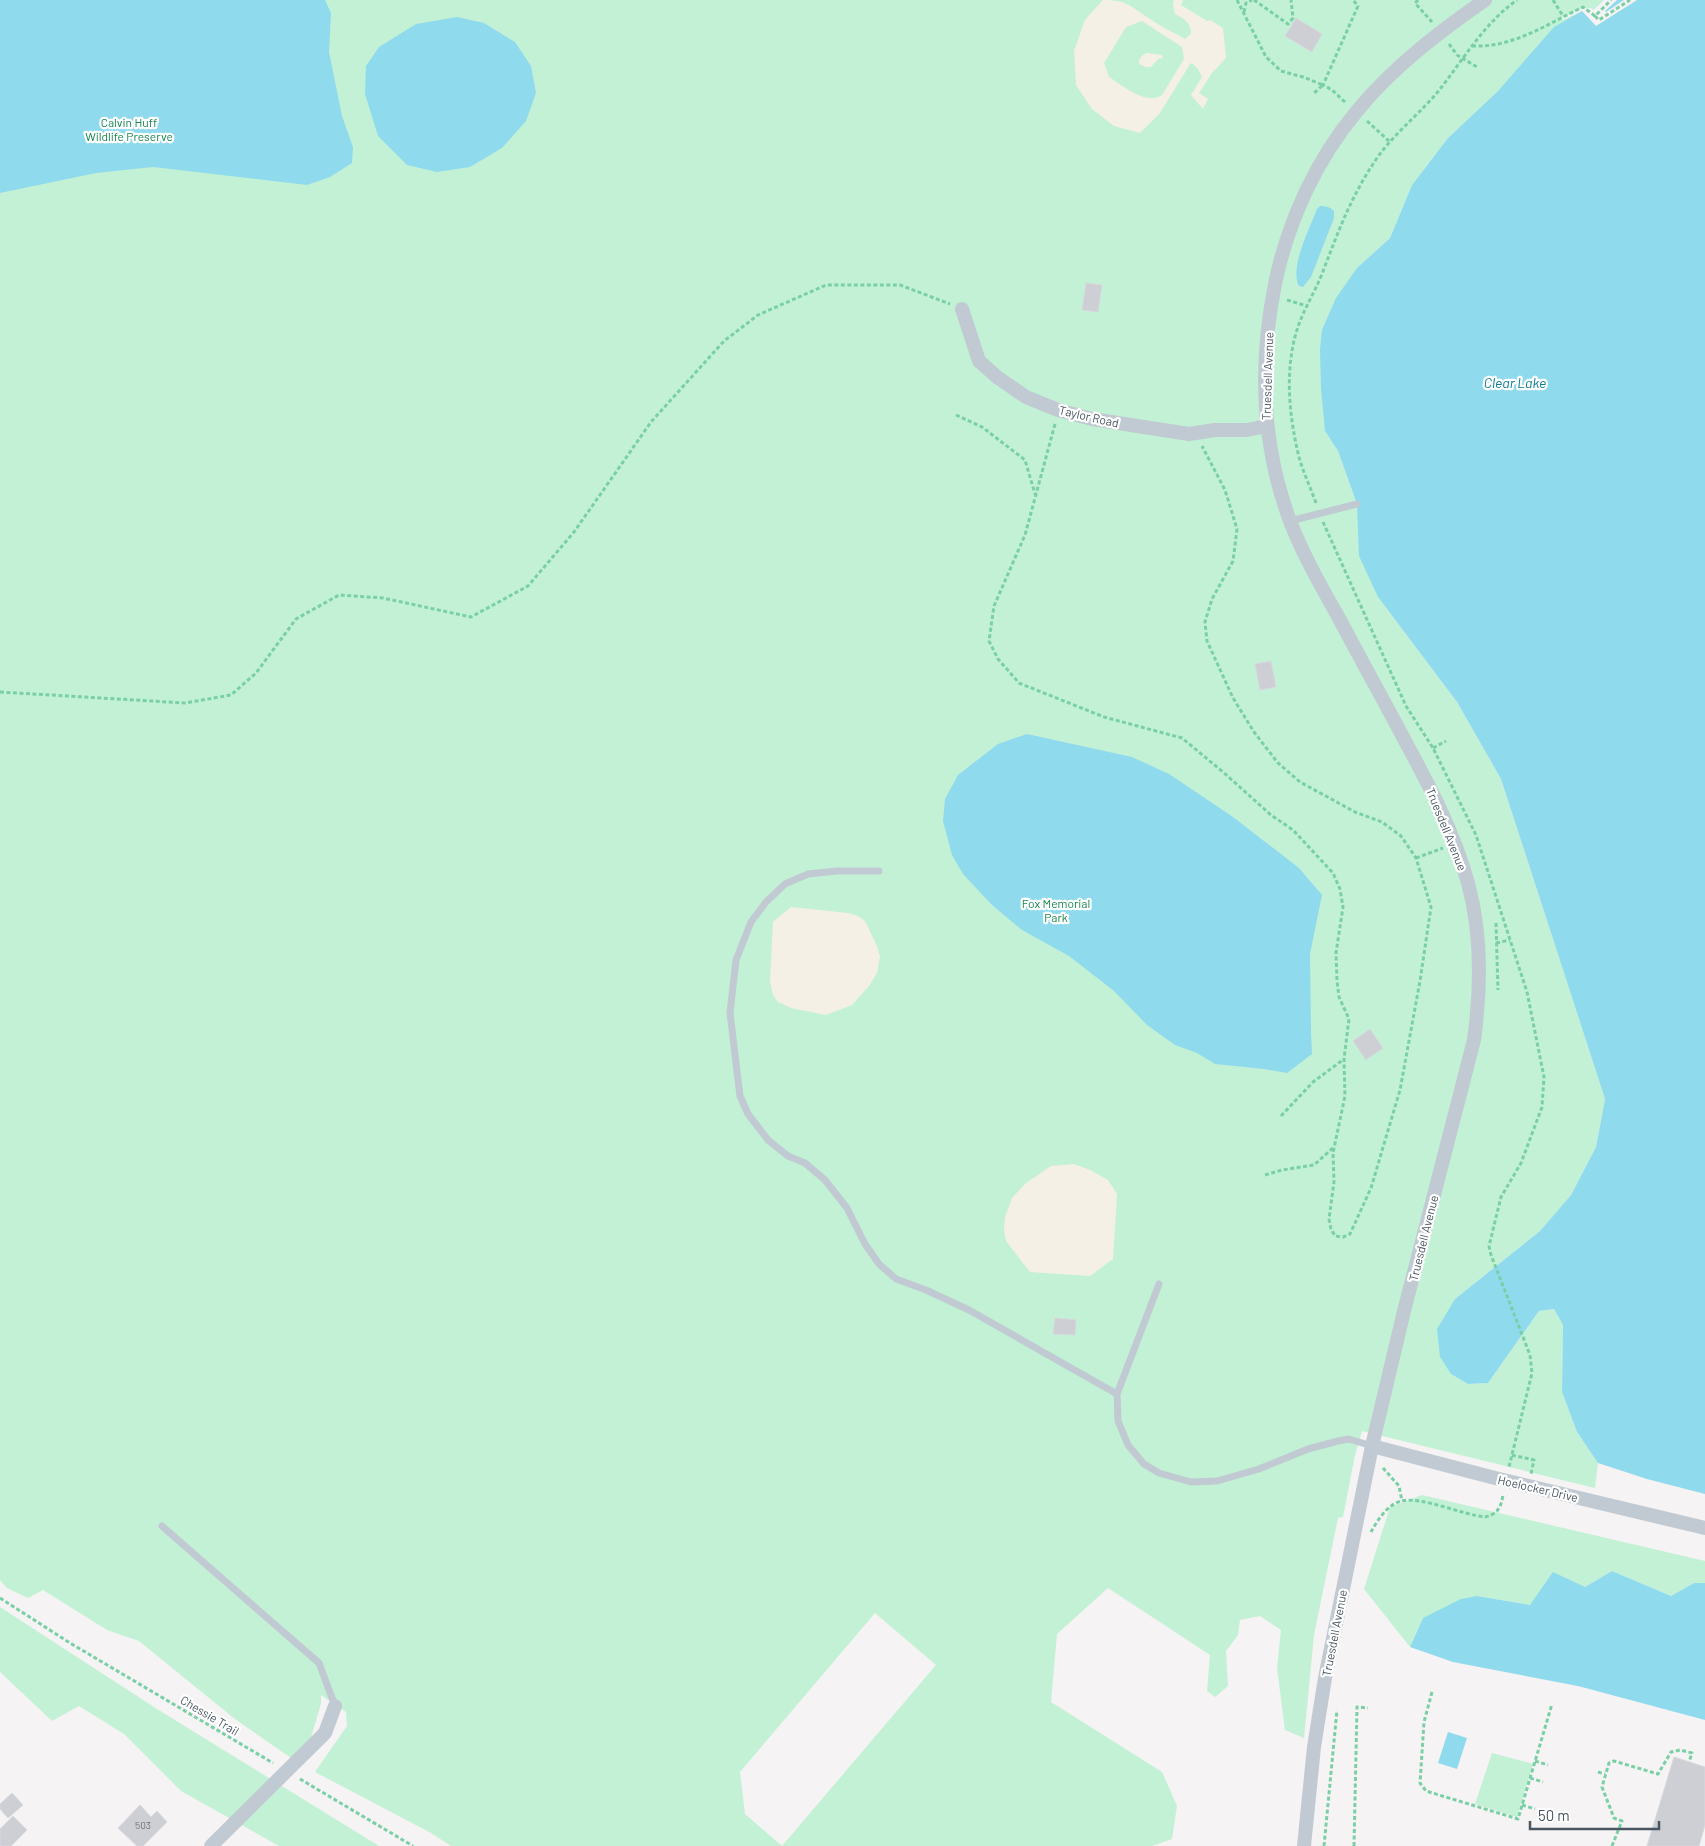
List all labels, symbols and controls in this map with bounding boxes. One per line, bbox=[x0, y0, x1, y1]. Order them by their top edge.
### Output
park label: Calvin Huff Wildlife Preserve bbox=[85, 115, 173, 143]
street label: Truesdell Avenue bbox=[1258, 332, 1276, 420]
water label: Clear Lake bbox=[1484, 374, 1546, 391]
street label: Taylor Road bbox=[1058, 402, 1120, 430]
street label: Truesdell Avenue bbox=[1424, 786, 1470, 872]
park label: Fox Memorial Park bbox=[1022, 896, 1090, 924]
street label: Truesdell Avenue bbox=[1406, 1194, 1440, 1282]
street label: Hoelocker Drive bbox=[1496, 1472, 1580, 1504]
street label: Truesdell Avenue bbox=[1319, 1588, 1349, 1678]
street label: Chessie Trail bbox=[178, 1692, 242, 1738]
scale bar bbox=[1530, 1798, 1659, 1830]
text: 50 m bbox=[1538, 1806, 1570, 1824]
house number: 503 bbox=[135, 1819, 151, 1831]

